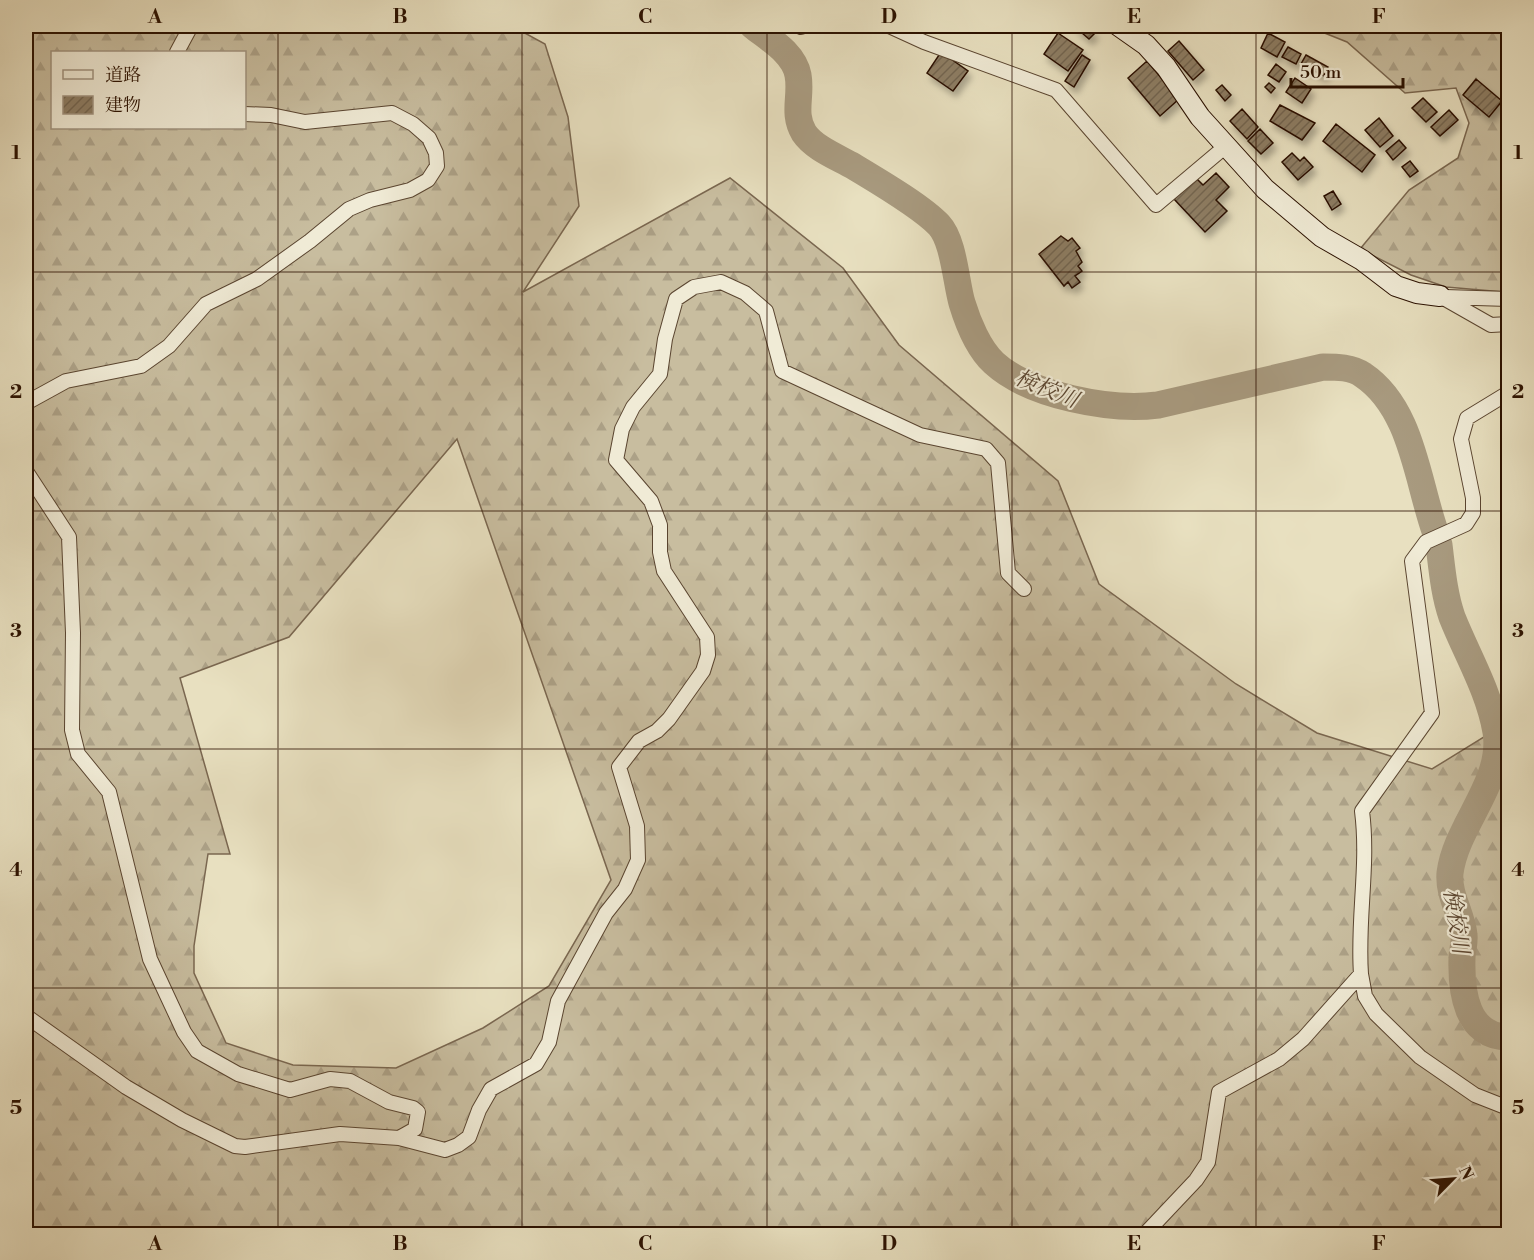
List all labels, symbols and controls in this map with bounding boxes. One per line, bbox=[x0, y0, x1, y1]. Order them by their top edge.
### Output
text: A bbox=[147, 5, 163, 30]
text: B bbox=[392, 5, 408, 30]
text: C bbox=[638, 5, 652, 30]
text: D bbox=[881, 5, 897, 30]
text: E bbox=[1127, 5, 1141, 30]
text: F bbox=[1372, 5, 1386, 30]
legend bbox=[51, 51, 246, 129]
scale bar bbox=[1291, 51, 1404, 89]
text: 50 m bbox=[1300, 61, 1342, 84]
text: 道路 bbox=[105, 64, 141, 87]
text: 建物 bbox=[105, 94, 141, 117]
text: 1 bbox=[11, 141, 21, 166]
text: 1 bbox=[1513, 141, 1523, 166]
water label: 検校川 bbox=[1011, 365, 1084, 415]
text: 2 bbox=[10, 380, 22, 405]
text: 2 bbox=[1512, 380, 1524, 405]
text: 3 bbox=[10, 619, 22, 644]
text: 3 bbox=[1512, 619, 1524, 644]
text: 4 bbox=[9, 858, 23, 883]
text: 4 bbox=[1511, 858, 1525, 883]
water label: 検校川 bbox=[1437, 887, 1474, 958]
text: 5 bbox=[10, 1096, 22, 1121]
text: 5 bbox=[1512, 1096, 1524, 1121]
north arrow bbox=[1423, 1149, 1483, 1209]
text: N bbox=[1454, 1163, 1478, 1183]
text: A bbox=[147, 1232, 163, 1257]
text: B bbox=[392, 1232, 408, 1257]
text: C bbox=[638, 1232, 652, 1257]
text: D bbox=[881, 1232, 897, 1257]
text: E bbox=[1127, 1232, 1141, 1257]
text: F bbox=[1372, 1232, 1386, 1257]

